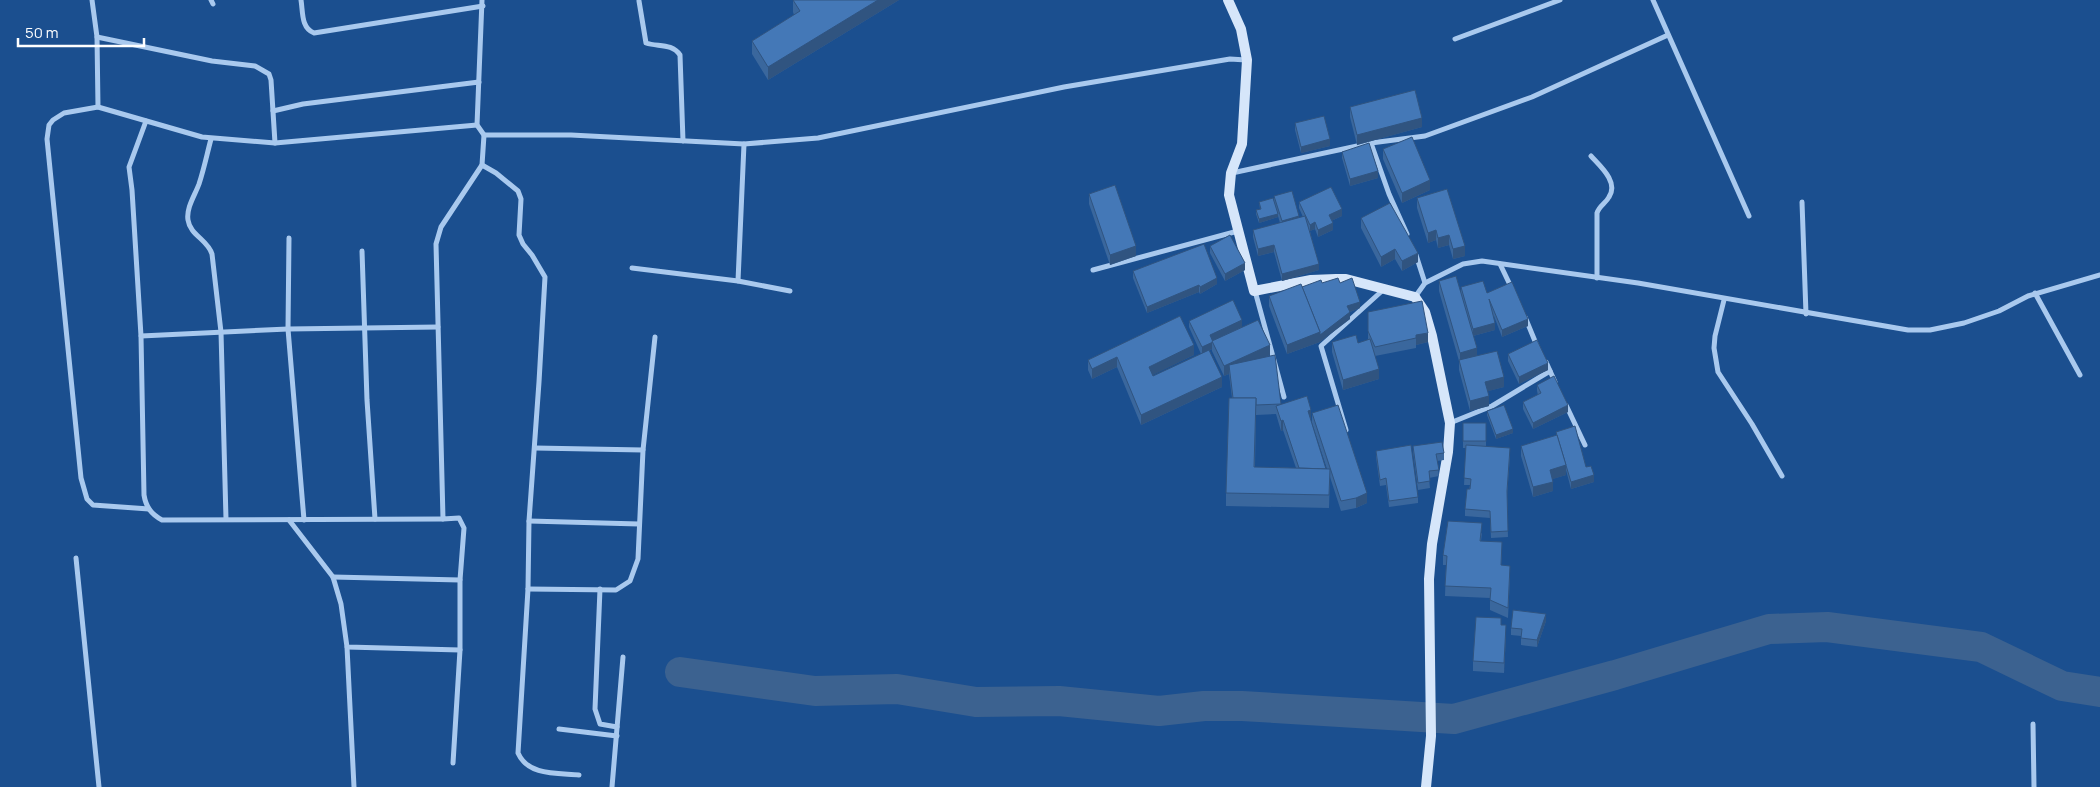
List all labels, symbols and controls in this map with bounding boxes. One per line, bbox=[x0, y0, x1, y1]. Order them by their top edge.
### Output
scale bar bbox=[18, 15, 144, 47]
text: 50 m bbox=[25, 22, 59, 43]

